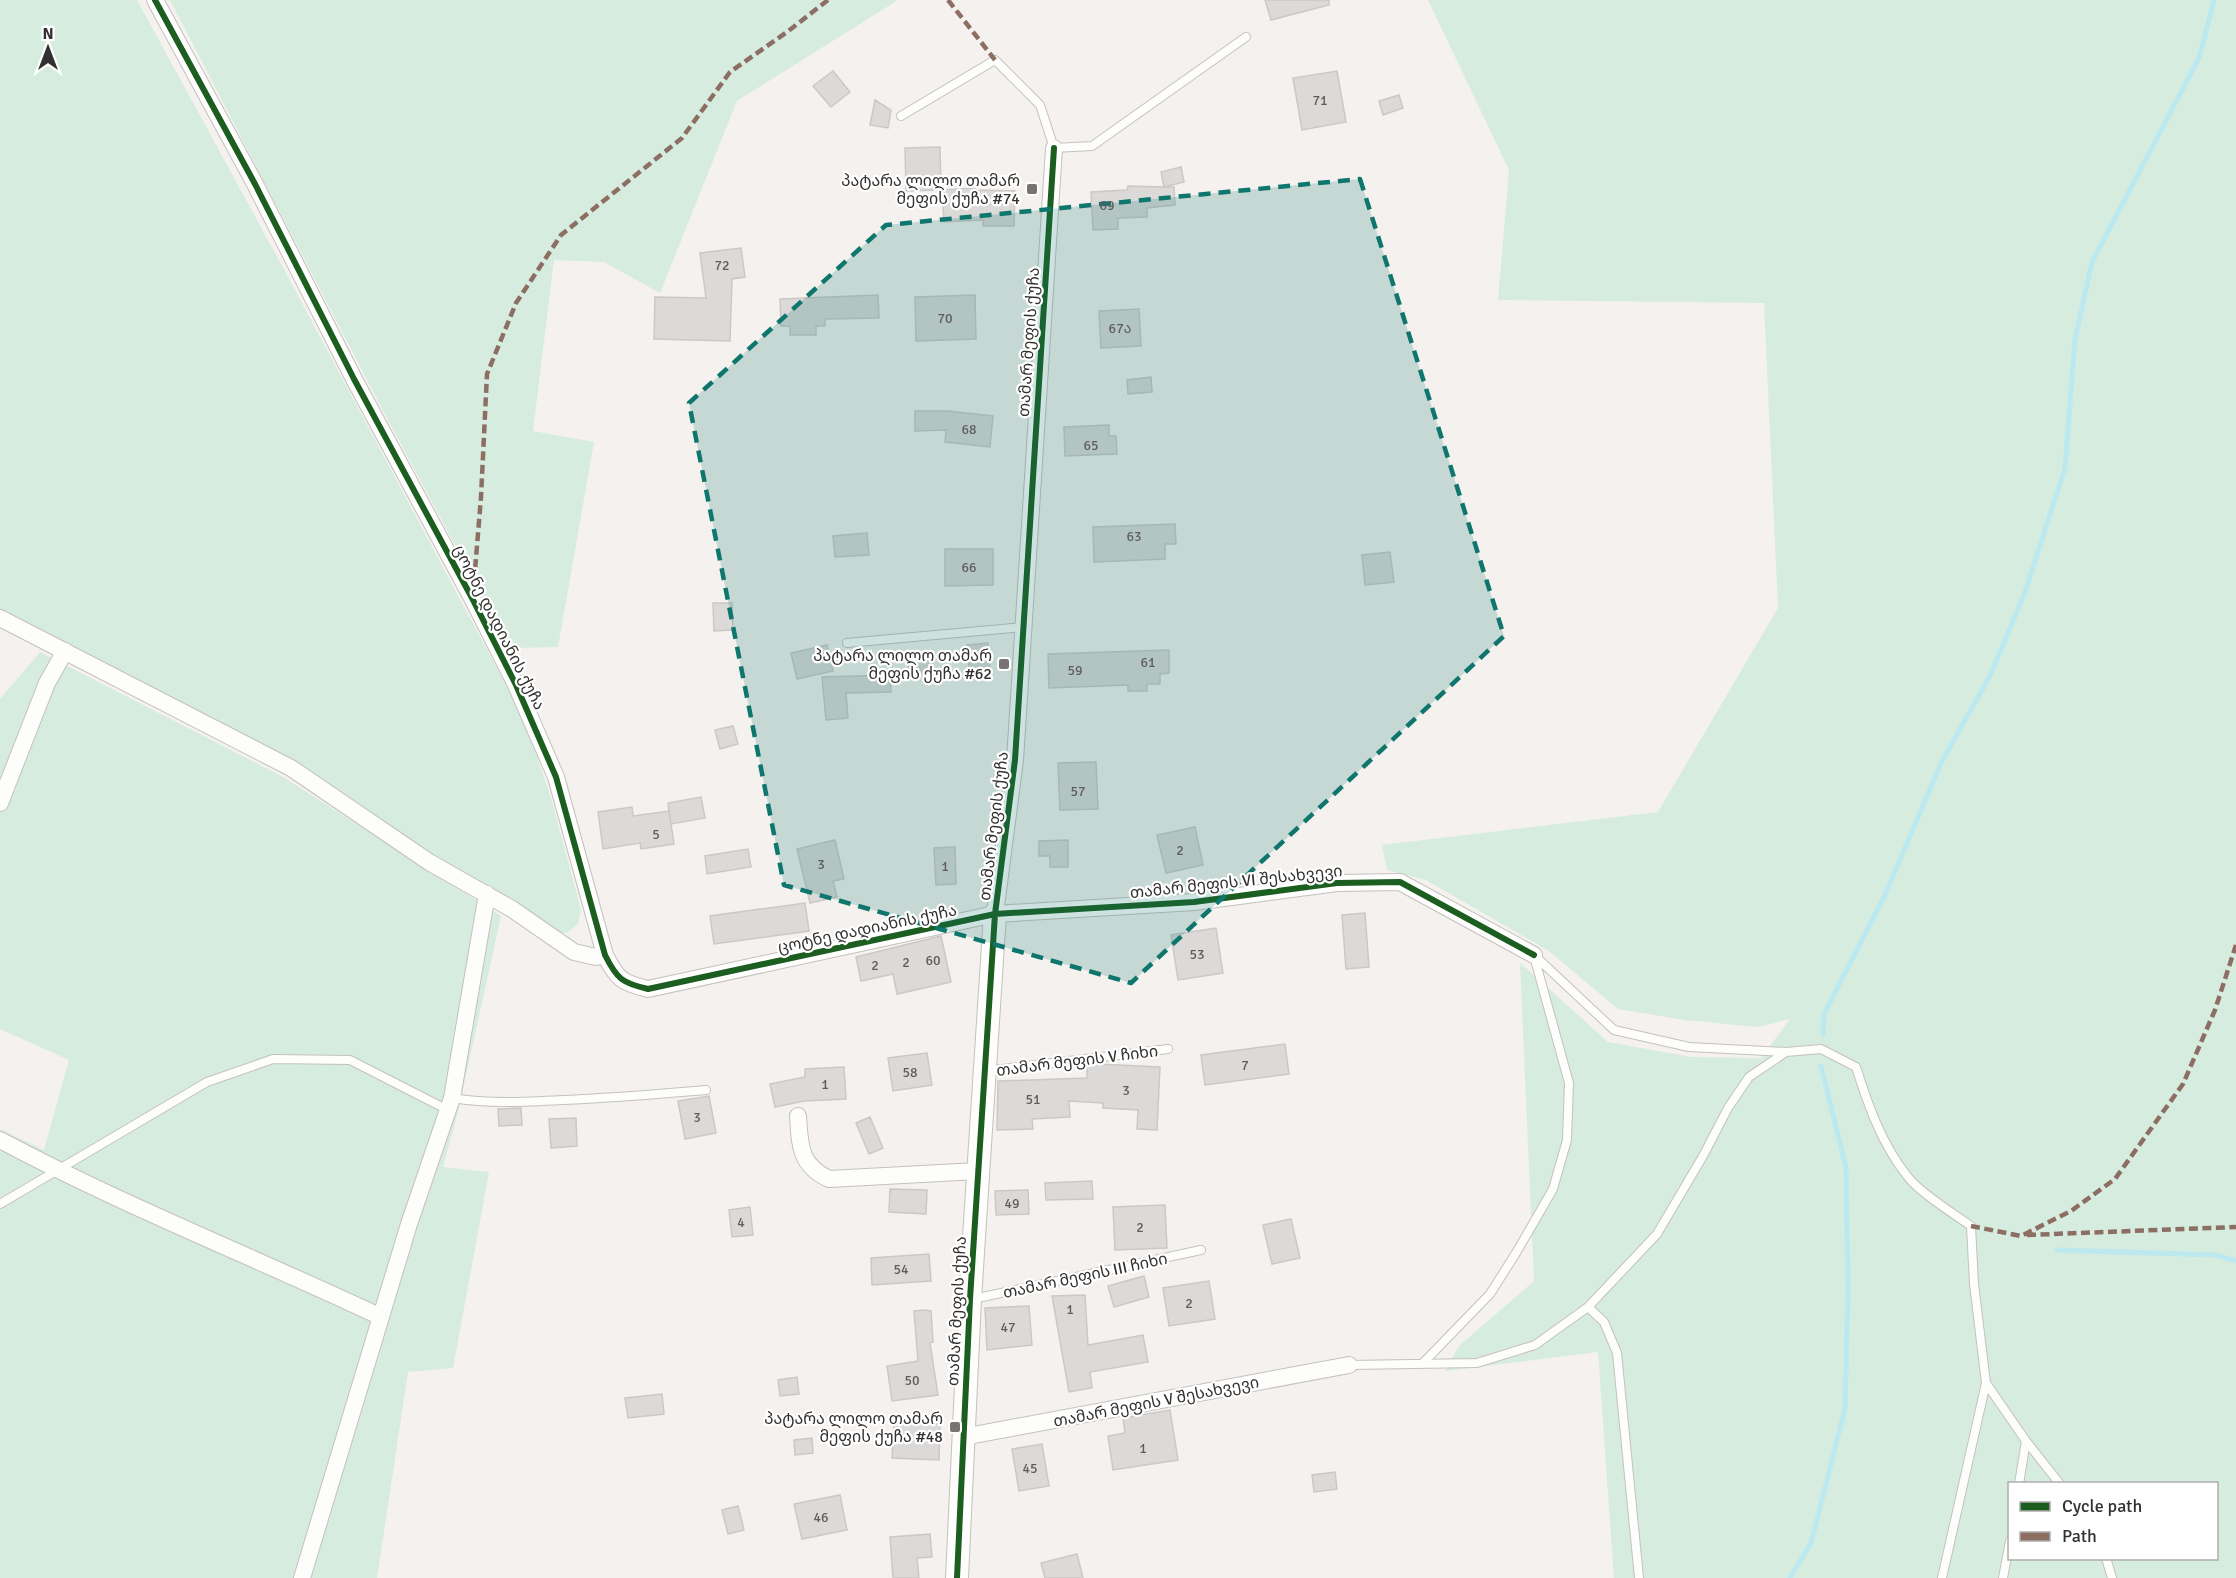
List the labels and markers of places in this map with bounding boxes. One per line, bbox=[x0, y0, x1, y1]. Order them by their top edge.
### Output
place label: პატარა ლილო თამარ მეფის ქუჩა #74 bbox=[841, 171, 1020, 209]
marker: პატარა ლილო თამარ მეფის ქუჩა #74 bbox=[1025, 182, 1039, 196]
place label: პატარა ლილო თამარ მეფის ქუჩა #62 bbox=[813, 646, 992, 684]
marker: პატარა ლილო თამარ მეფის ქუჩა #62 bbox=[997, 657, 1011, 671]
place label: პატარა ლილო თამარ მეფის ქუჩა #48 bbox=[764, 1409, 943, 1447]
marker: პატარა ლილო თამარ მეფის ქუჩა #48 bbox=[948, 1420, 962, 1434]

